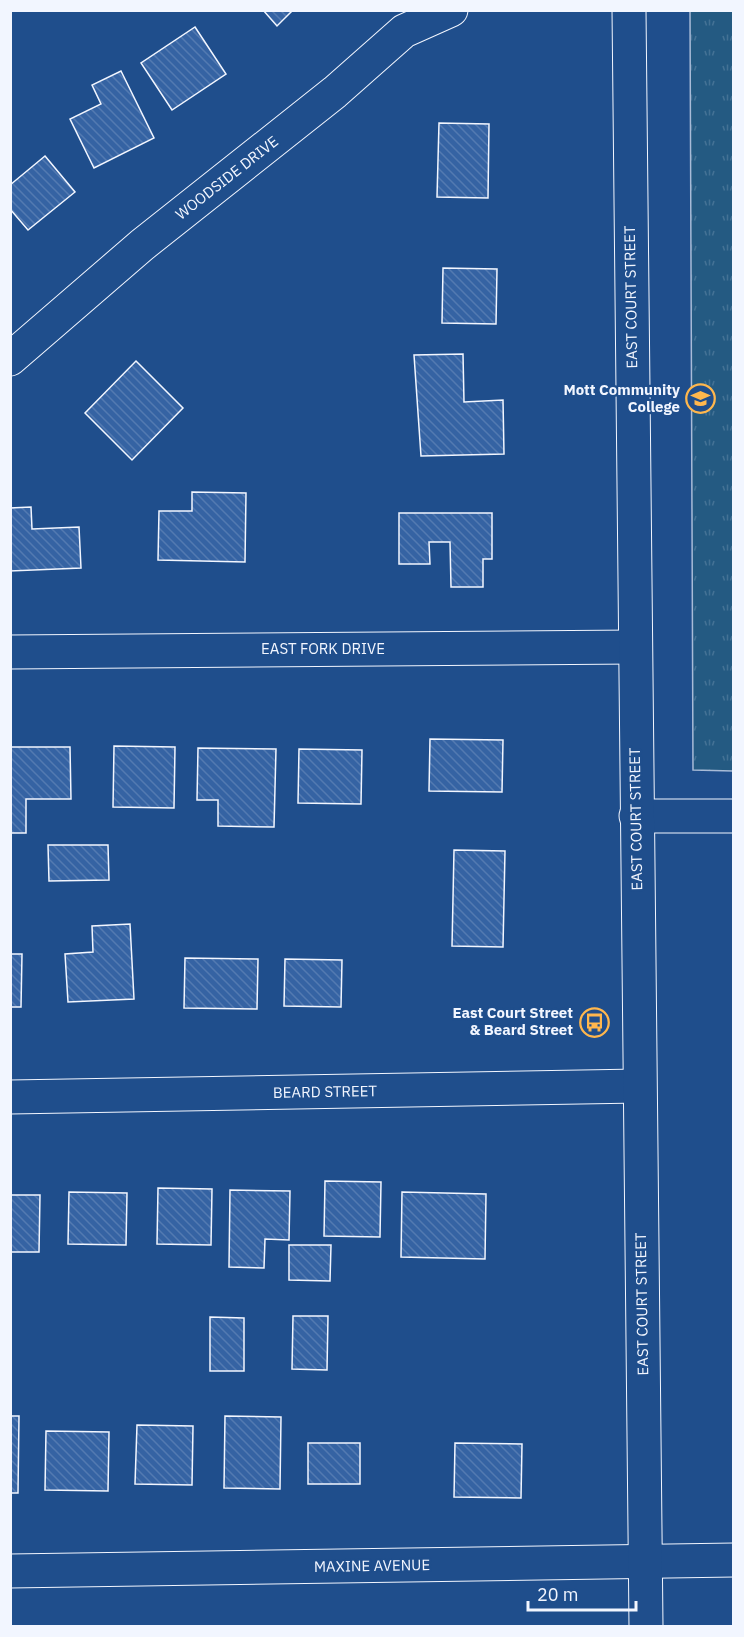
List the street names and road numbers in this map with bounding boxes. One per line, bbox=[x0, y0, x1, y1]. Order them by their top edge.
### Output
street label: WOODSIDE DRIVE bbox=[171, 132, 282, 224]
street label: EAST COURT STREET bbox=[620, 225, 641, 369]
street label: EAST FORK DRIVE bbox=[261, 639, 385, 658]
street label: EAST COURT STREET bbox=[625, 747, 646, 891]
street label: BEARD STREET bbox=[273, 1081, 378, 1102]
street label: EAST COURT STREET bbox=[631, 1232, 652, 1376]
street label: MAXINE AVENUE bbox=[314, 1555, 430, 1576]

